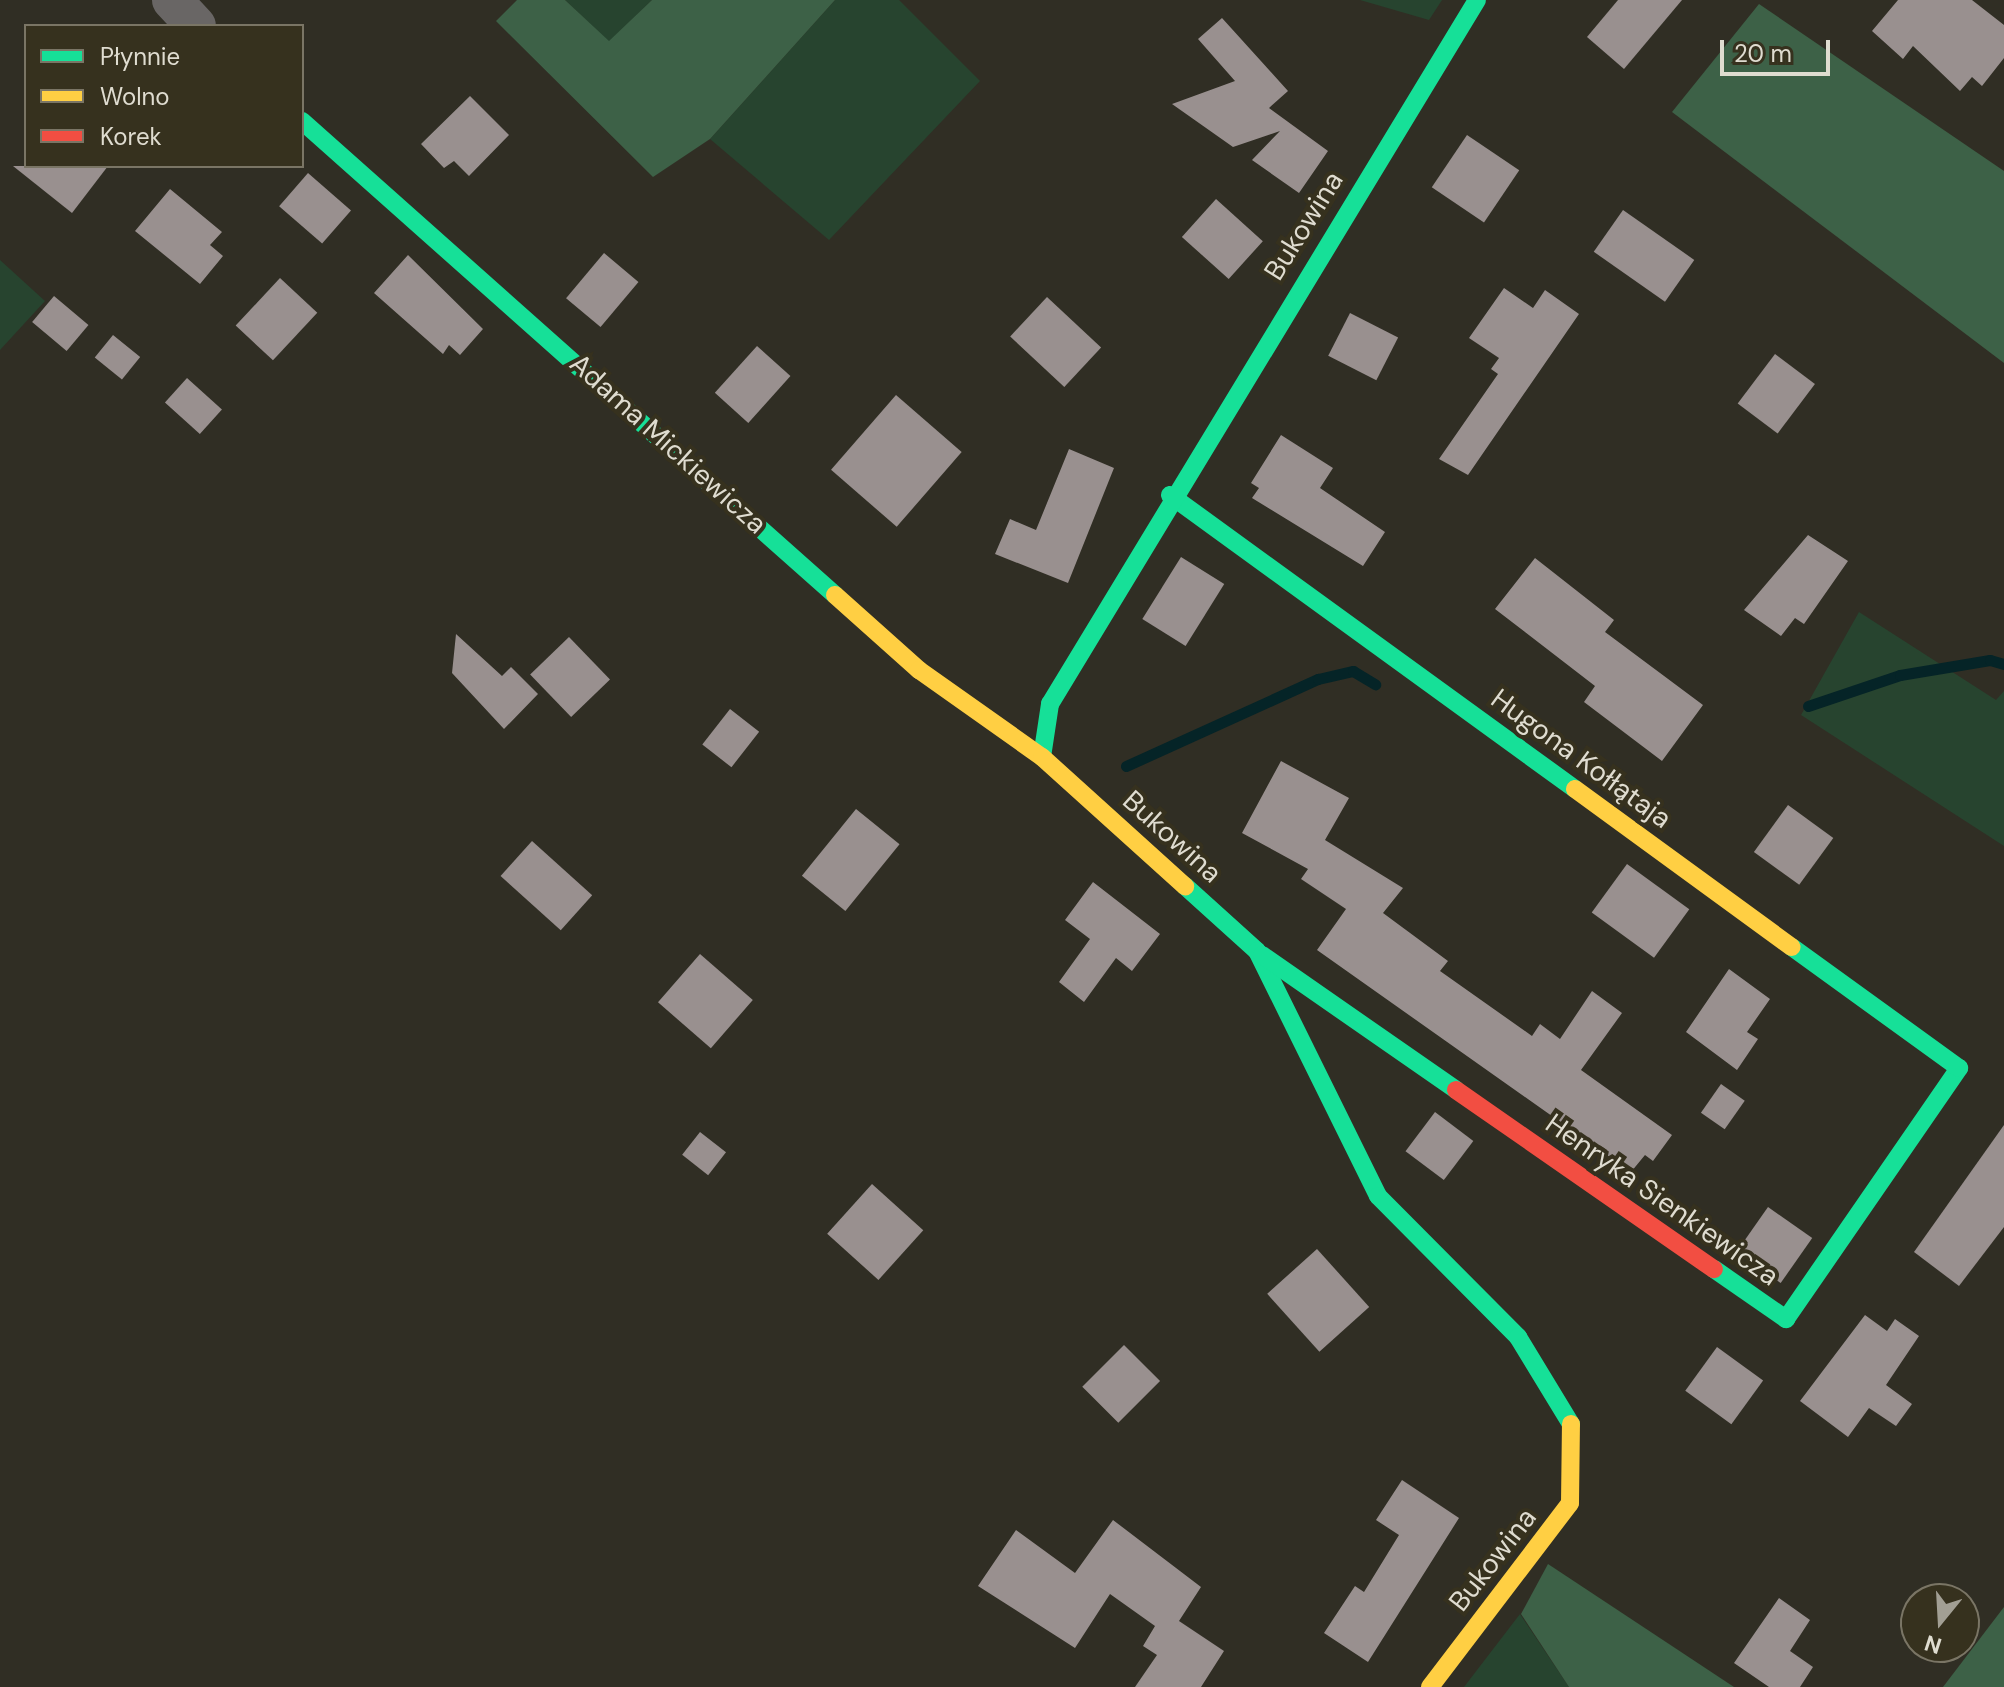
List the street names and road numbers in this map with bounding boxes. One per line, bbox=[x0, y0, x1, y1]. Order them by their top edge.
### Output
street label: Bukowina bbox=[1258, 166, 1350, 286]
street label: Adama Mickiewicza bbox=[563, 347, 773, 541]
street label: Hugona Kołłątaja bbox=[1484, 682, 1678, 836]
street label: Bukowina bbox=[1116, 784, 1228, 890]
street label: Henryka Sienkiewicza bbox=[1539, 1107, 1785, 1293]
street label: Bukowina bbox=[1442, 1502, 1544, 1618]

